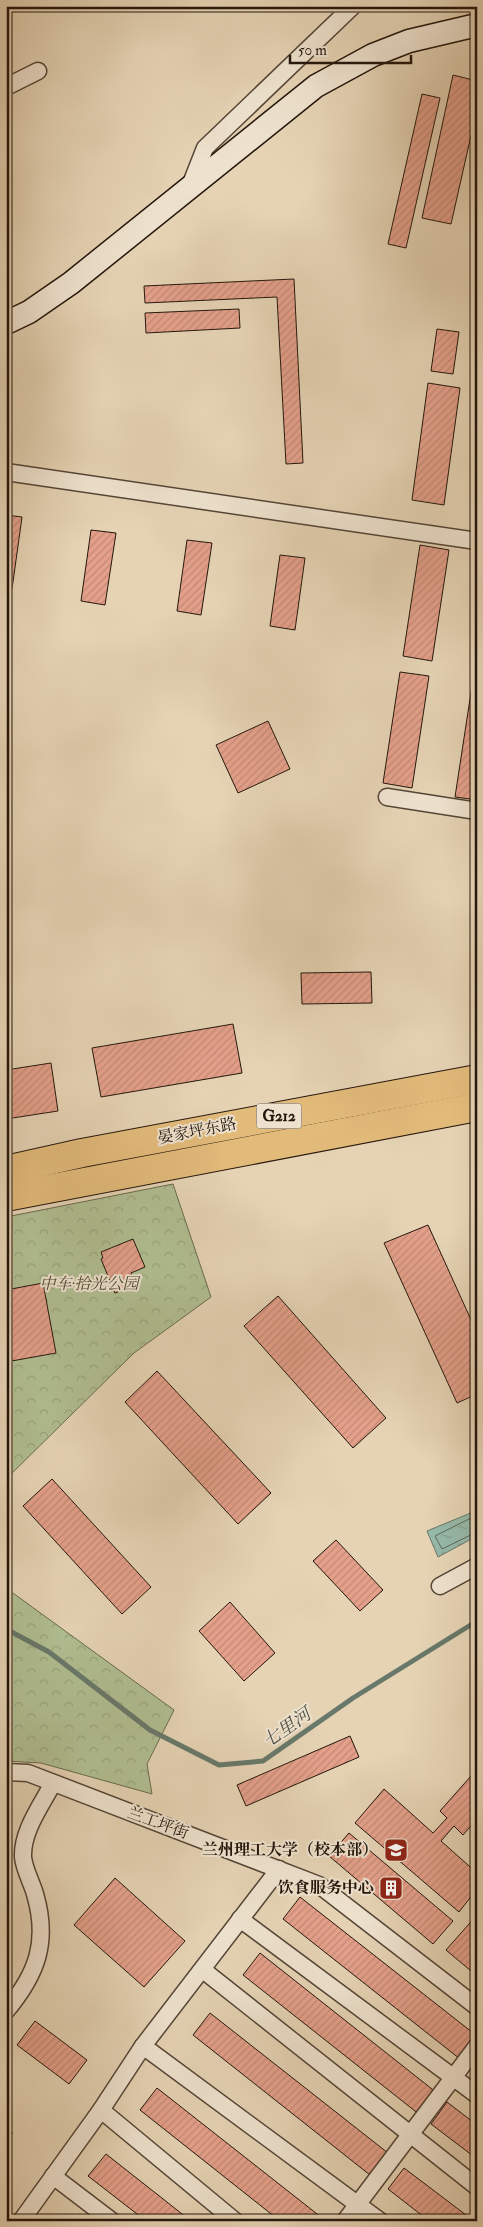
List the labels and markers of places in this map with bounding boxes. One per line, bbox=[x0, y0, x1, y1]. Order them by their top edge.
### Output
school or university icon: 兰州理工大学（校本部） bbox=[383, 1837, 409, 1863]
place label: 兰州理工大学（校本部） bbox=[202, 1840, 378, 1860]
building icon: 饮食服务中心 bbox=[378, 1875, 404, 1901]
place label: 饮食服务中心 bbox=[278, 1878, 374, 1898]

